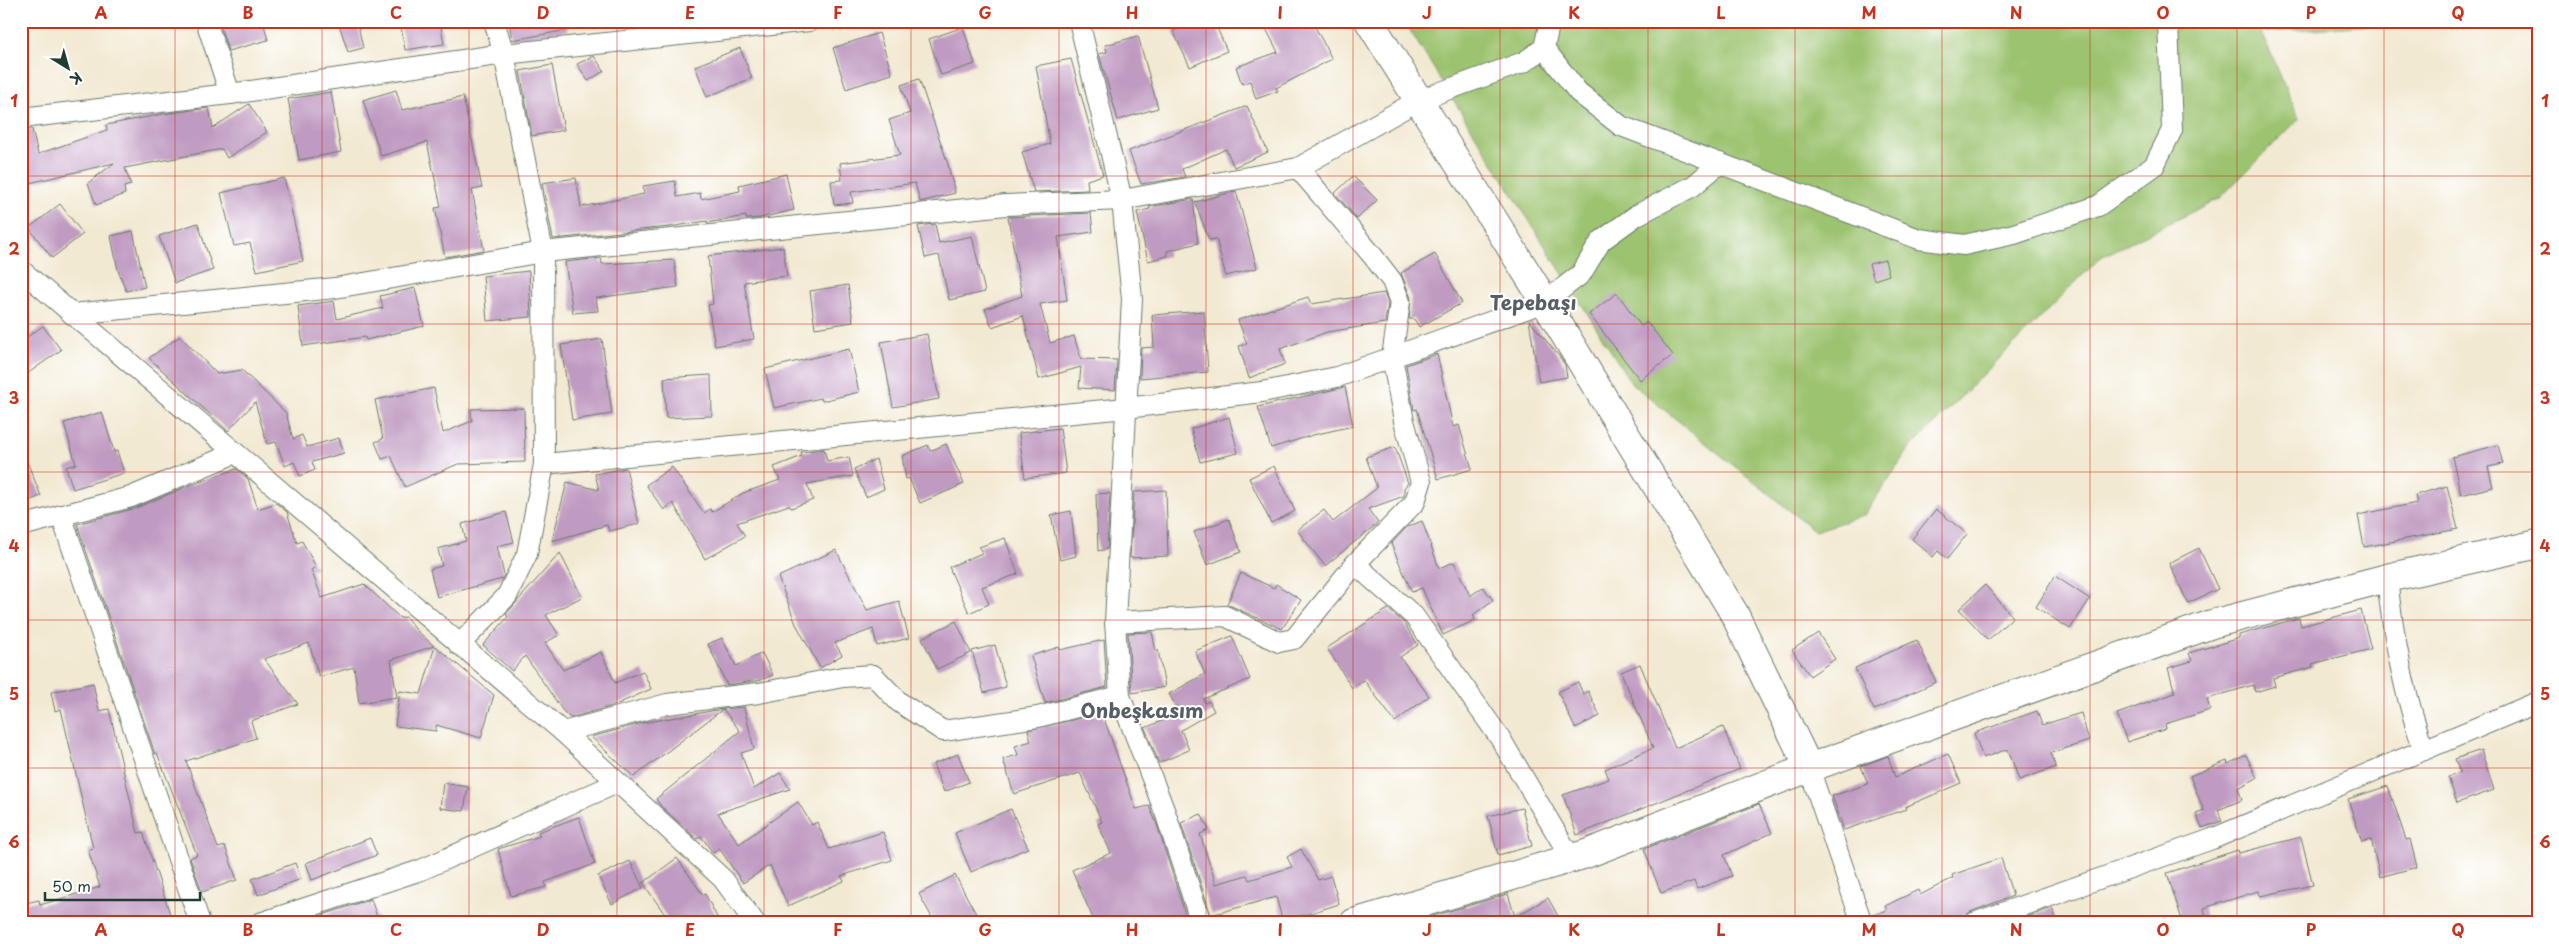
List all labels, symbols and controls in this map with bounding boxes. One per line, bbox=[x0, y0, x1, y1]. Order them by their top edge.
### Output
text: A bbox=[95, 0, 108, 24]
text: B bbox=[243, 0, 254, 24]
text: C bbox=[390, 0, 402, 24]
text: D bbox=[537, 0, 549, 24]
text: E bbox=[685, 0, 695, 24]
text: F bbox=[833, 0, 843, 24]
text: G bbox=[978, 0, 992, 24]
text: H bbox=[1126, 0, 1138, 24]
text: I bbox=[1277, 0, 1283, 24]
text: J bbox=[1422, 0, 1432, 24]
text: K bbox=[1568, 0, 1580, 24]
text: L bbox=[1716, 0, 1726, 24]
text: M bbox=[1861, 0, 1877, 24]
text: N bbox=[2010, 0, 2022, 24]
text: O bbox=[2157, 0, 2170, 24]
text: P bbox=[2306, 0, 2317, 24]
text: Q bbox=[2452, 0, 2465, 24]
north arrow bbox=[42, 42, 92, 92]
text: K bbox=[66, 67, 87, 90]
text: 1 bbox=[10, 88, 18, 112]
text: 1 bbox=[2541, 88, 2549, 112]
text: 2 bbox=[8, 236, 20, 260]
text: 2 bbox=[2539, 236, 2551, 260]
district label: Tepebaşı bbox=[1490, 287, 1576, 317]
text: 3 bbox=[9, 385, 19, 409]
text: 3 bbox=[2540, 385, 2550, 409]
text: 4 bbox=[9, 533, 20, 557]
text: 4 bbox=[2540, 533, 2551, 557]
text: 5 bbox=[9, 681, 19, 705]
text: 5 bbox=[2540, 681, 2550, 705]
district label: Onbeşkasım bbox=[1081, 695, 1203, 725]
text: 6 bbox=[8, 829, 20, 853]
text: 6 bbox=[2539, 829, 2551, 853]
scale bar bbox=[45, 869, 200, 901]
text: 50 m bbox=[52, 874, 91, 897]
text: A bbox=[95, 917, 108, 941]
text: B bbox=[243, 917, 254, 941]
text: C bbox=[390, 917, 402, 941]
text: D bbox=[537, 917, 549, 941]
text: E bbox=[685, 917, 695, 941]
text: F bbox=[833, 917, 843, 941]
text: G bbox=[978, 917, 992, 941]
text: H bbox=[1126, 917, 1138, 941]
text: I bbox=[1277, 917, 1283, 941]
text: J bbox=[1422, 917, 1432, 941]
text: K bbox=[1568, 917, 1580, 941]
text: L bbox=[1716, 917, 1726, 941]
text: M bbox=[1861, 917, 1877, 941]
text: N bbox=[2010, 917, 2022, 941]
text: O bbox=[2157, 917, 2170, 941]
text: P bbox=[2306, 917, 2317, 941]
text: Q bbox=[2452, 917, 2465, 941]

